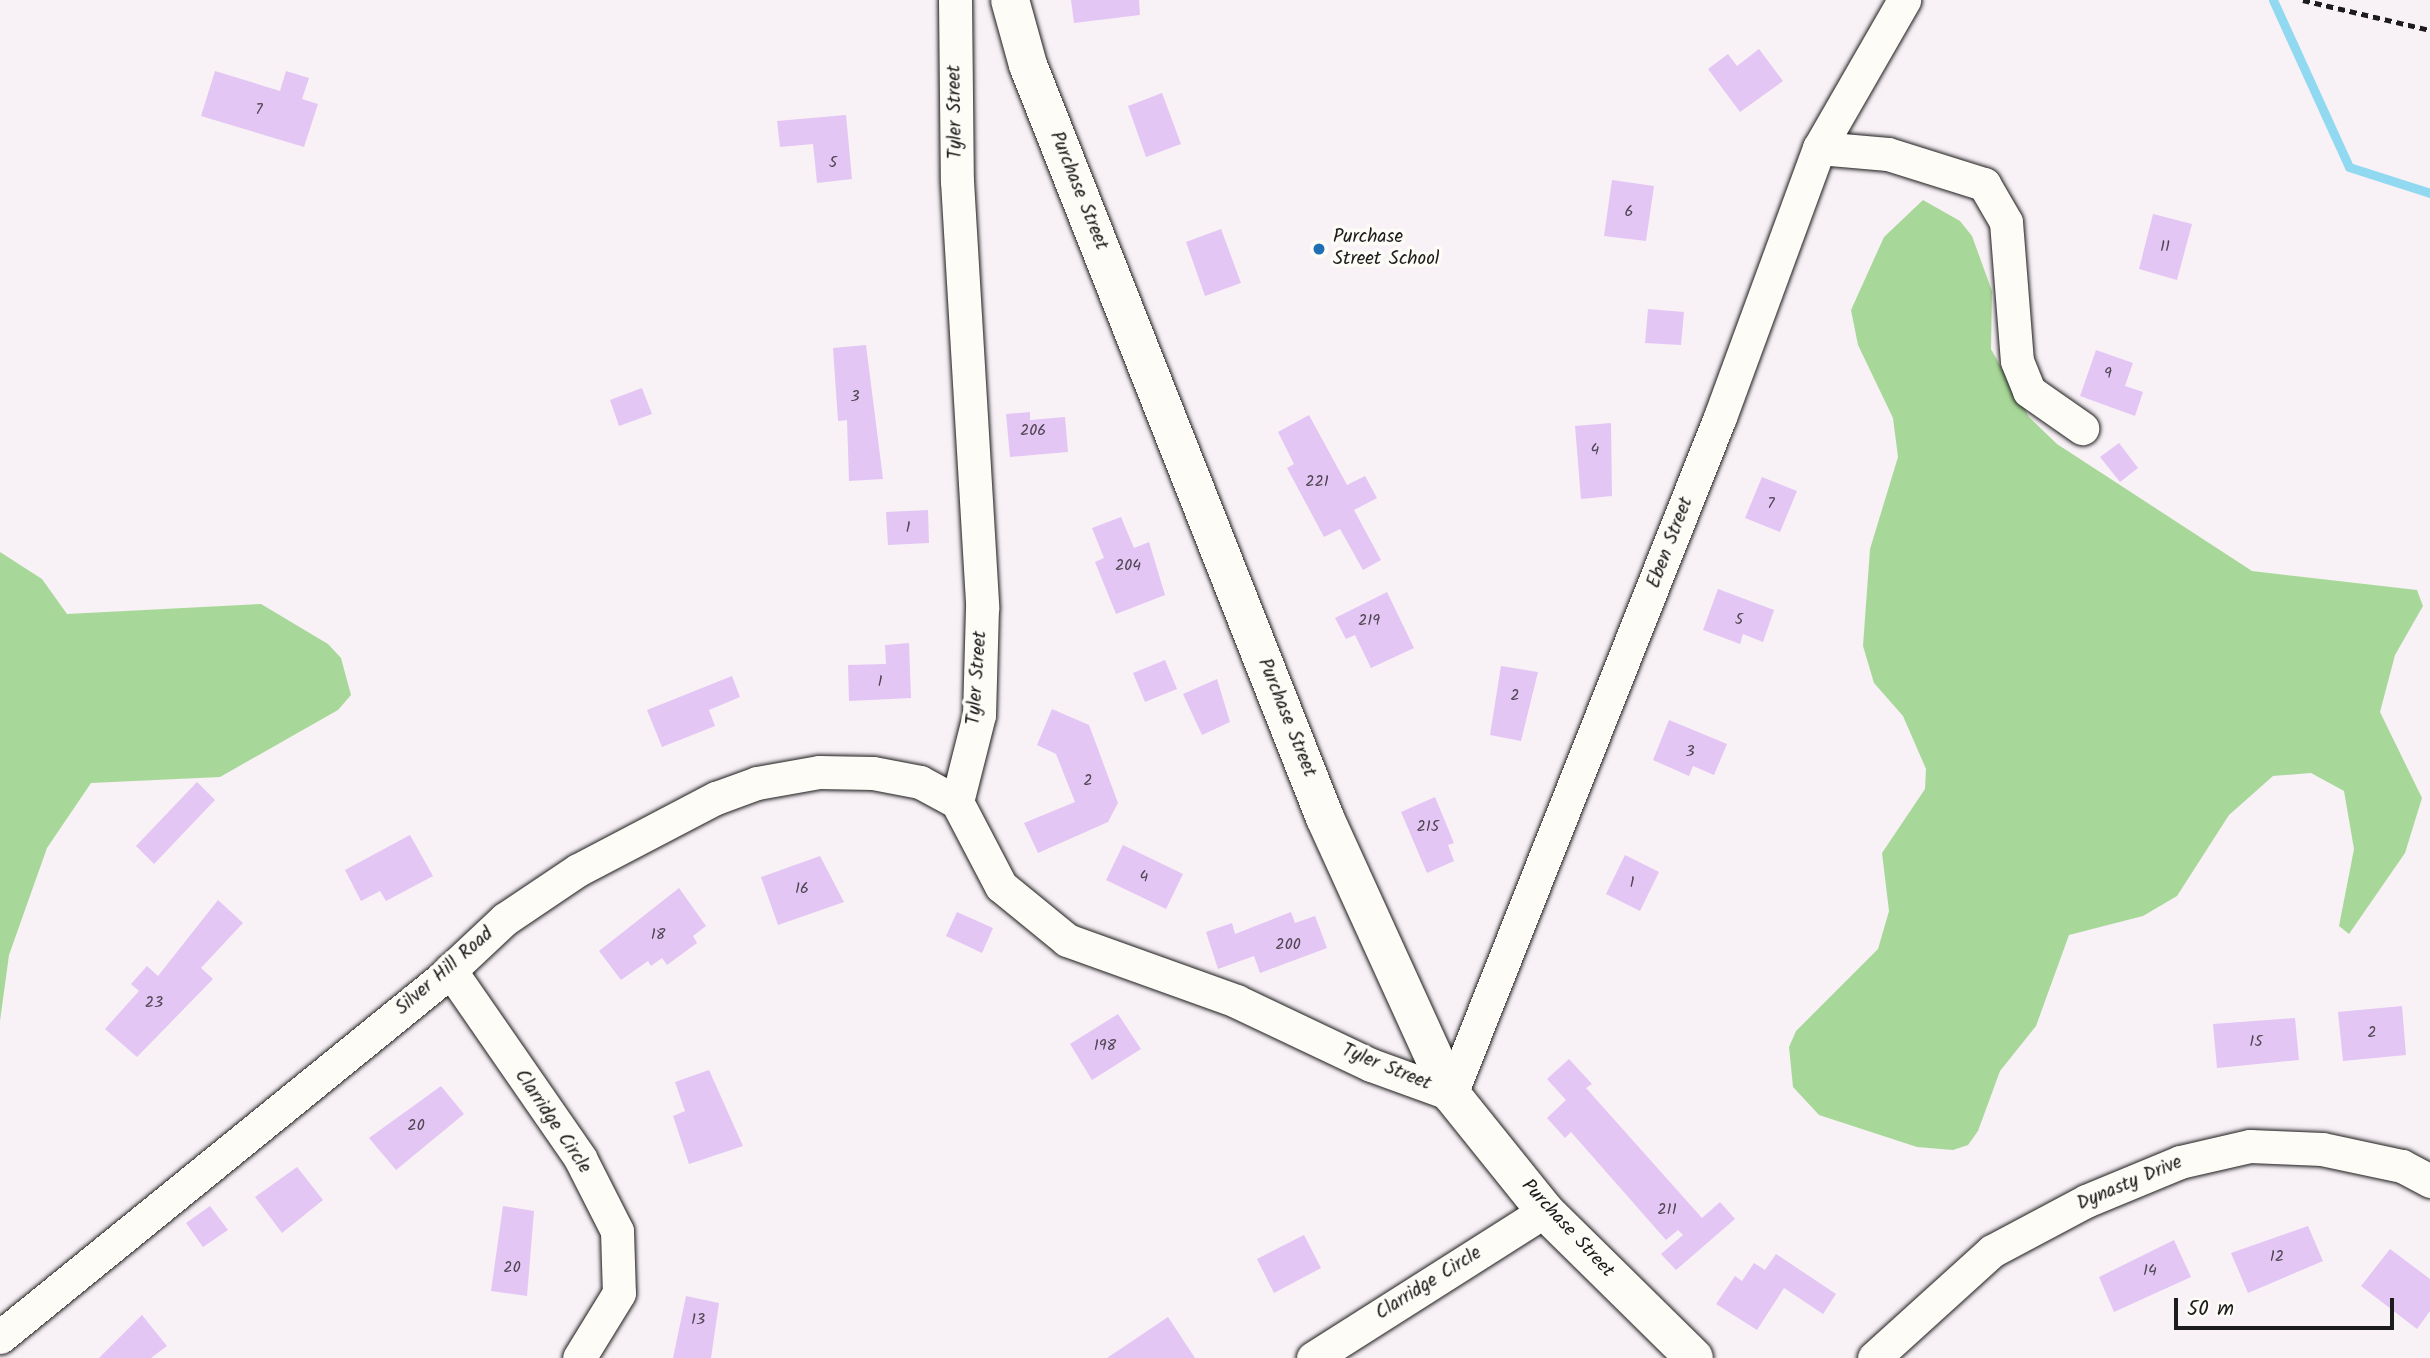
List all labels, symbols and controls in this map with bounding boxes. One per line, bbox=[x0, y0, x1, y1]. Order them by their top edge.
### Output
street label: Tyler Street bbox=[944, 65, 968, 159]
house number: 7 bbox=[255, 100, 263, 120]
street label: Purchase Street bbox=[1044, 128, 1112, 254]
house number: 5 bbox=[829, 153, 837, 173]
house number: 6 bbox=[1625, 202, 1633, 222]
place label: Purchase Street School bbox=[1333, 227, 1439, 271]
house number: 11 bbox=[2160, 237, 2170, 257]
marker: Purchase Street School bbox=[1311, 241, 1327, 257]
house number: 9 bbox=[2104, 364, 2112, 384]
house number: 3 bbox=[850, 387, 860, 407]
house number: 206 bbox=[1020, 421, 1046, 441]
house number: 4 bbox=[1591, 440, 1599, 460]
house number: 221 bbox=[1305, 472, 1329, 492]
street label: Eben Street bbox=[1643, 494, 1699, 592]
house number: 7 bbox=[1767, 494, 1775, 514]
house number: 1 bbox=[905, 518, 911, 538]
house number: 204 bbox=[1115, 556, 1141, 576]
house number: 5 bbox=[1735, 610, 1743, 630]
house number: 219 bbox=[1358, 611, 1380, 631]
street label: Tyler Street bbox=[963, 630, 993, 726]
street label: Purchase Street bbox=[1252, 655, 1320, 781]
house number: 1 bbox=[877, 672, 883, 692]
house number: 2 bbox=[1510, 686, 1520, 706]
house number: 3 bbox=[1685, 742, 1695, 762]
house number: 2 bbox=[1083, 771, 1093, 791]
house number: 215 bbox=[1417, 817, 1439, 837]
house number: 4 bbox=[1140, 867, 1148, 887]
house number: 1 bbox=[1629, 873, 1635, 893]
house number: 16 bbox=[795, 879, 809, 899]
street label: Silver Hill Road bbox=[391, 923, 499, 1021]
house number: 18 bbox=[651, 925, 665, 945]
house number: 200 bbox=[1275, 935, 1301, 955]
house number: 23 bbox=[145, 993, 163, 1013]
house number: 2 bbox=[2367, 1023, 2377, 1043]
house number: 15 bbox=[2249, 1032, 2263, 1052]
house number: 198 bbox=[1094, 1036, 1116, 1056]
street label: Tyler Street bbox=[1338, 1040, 1434, 1096]
street label: Clarridge Circle bbox=[509, 1066, 595, 1178]
house number: 20 bbox=[407, 1116, 425, 1136]
street label: Dynasty Drive bbox=[2074, 1152, 2186, 1216]
street label: Purchase Street bbox=[1516, 1175, 1618, 1283]
house number: 211 bbox=[1657, 1200, 1677, 1220]
street label: Clarridge Circle bbox=[1372, 1242, 1486, 1326]
house number: 12 bbox=[2270, 1247, 2284, 1267]
house number: 20 bbox=[503, 1258, 521, 1278]
house number: 14 bbox=[2143, 1261, 2157, 1281]
scale bar bbox=[2178, 1284, 2398, 1328]
text: 50 m bbox=[2187, 1293, 2234, 1326]
house number: 13 bbox=[691, 1310, 705, 1330]

